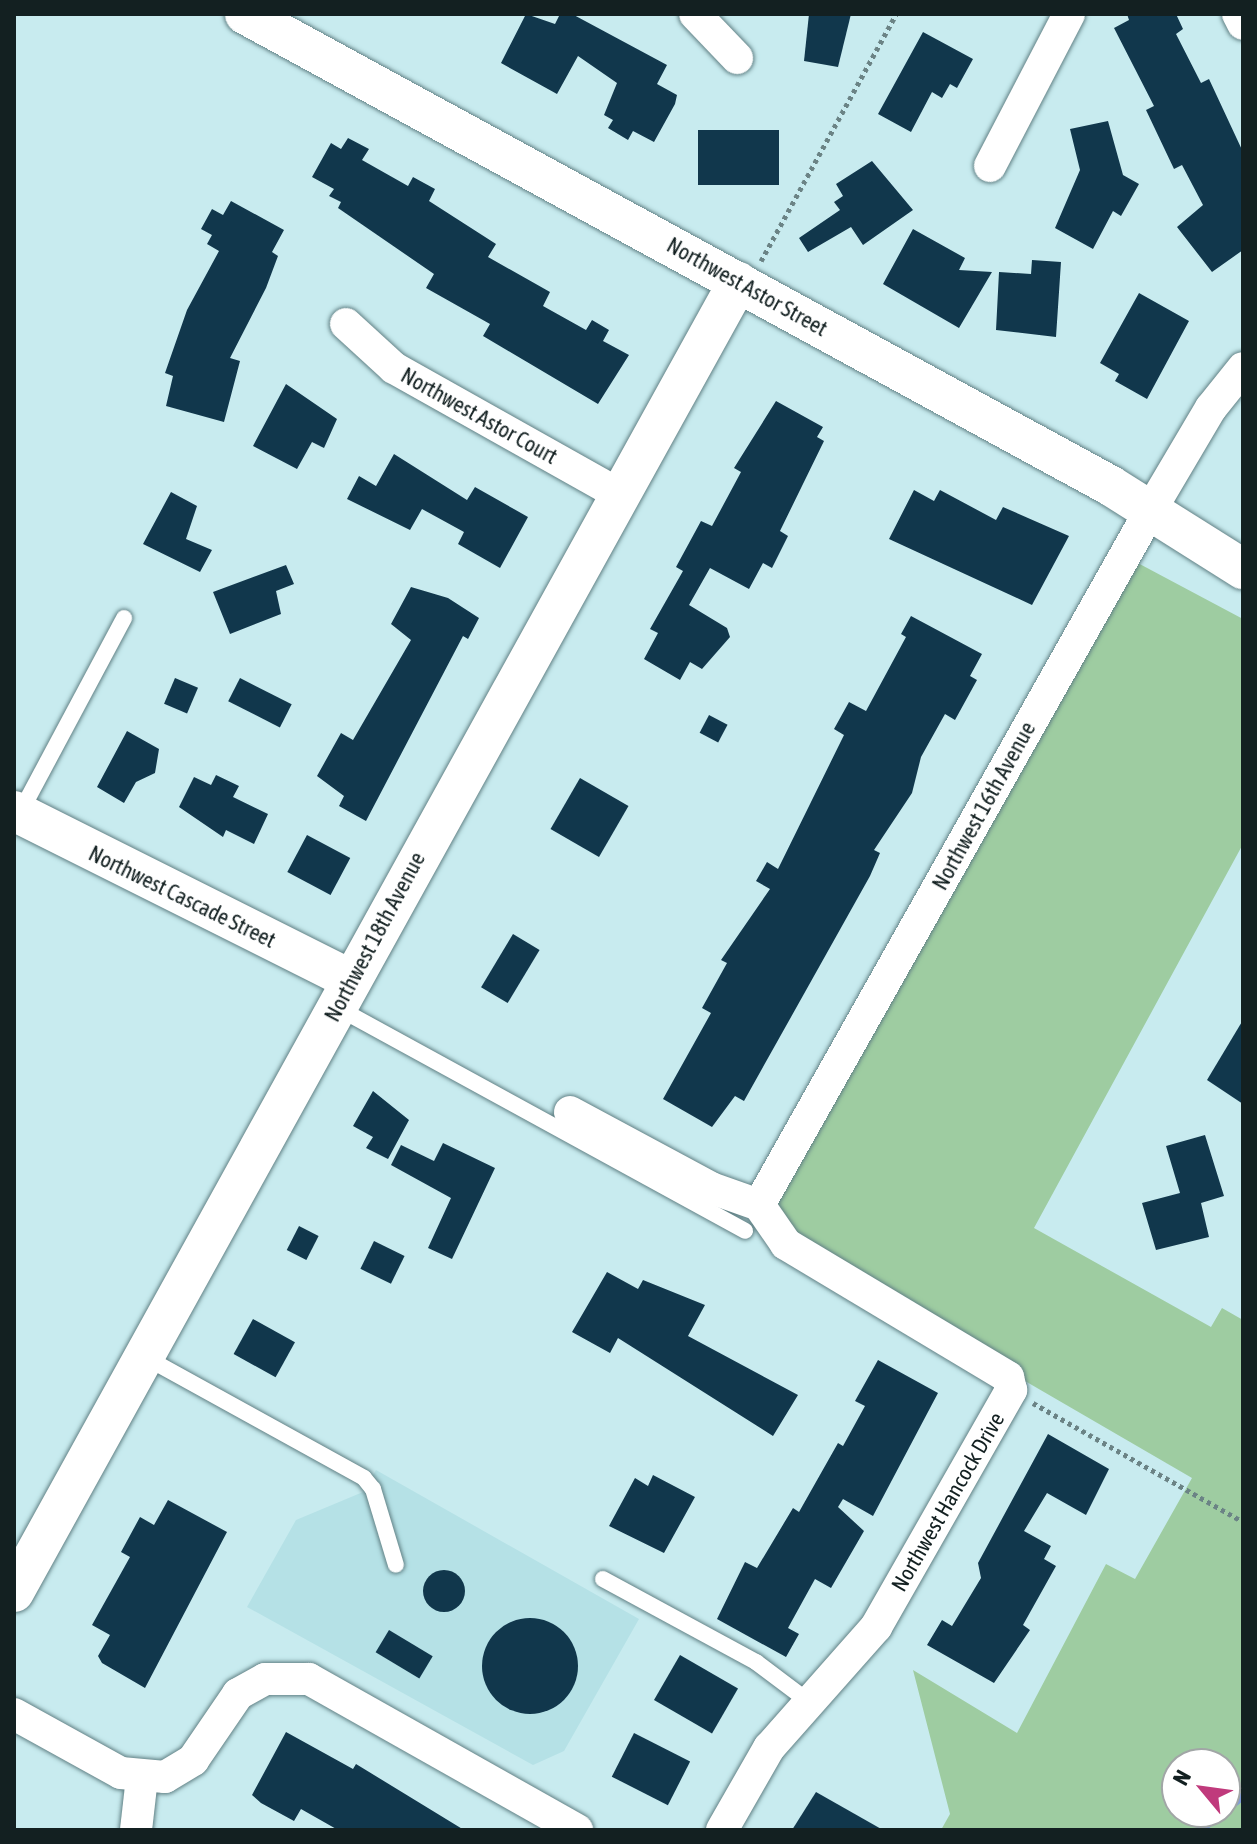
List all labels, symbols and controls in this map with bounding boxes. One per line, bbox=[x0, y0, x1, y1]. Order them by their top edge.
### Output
street label: Northwest Astor Street bbox=[662, 232, 832, 342]
street label: Northwest Astor Court bbox=[396, 362, 562, 470]
street label: Northwest 16th Avenue bbox=[927, 717, 1041, 895]
street label: Northwest Cascade Street bbox=[84, 840, 280, 954]
street label: Northwest 18th Avenue bbox=[319, 848, 431, 1026]
street label: Northwest Hancock Drive bbox=[886, 1408, 1010, 1596]
north arrow bbox=[1161, 1748, 1241, 1828]
text: N bbox=[1167, 1765, 1196, 1789]

